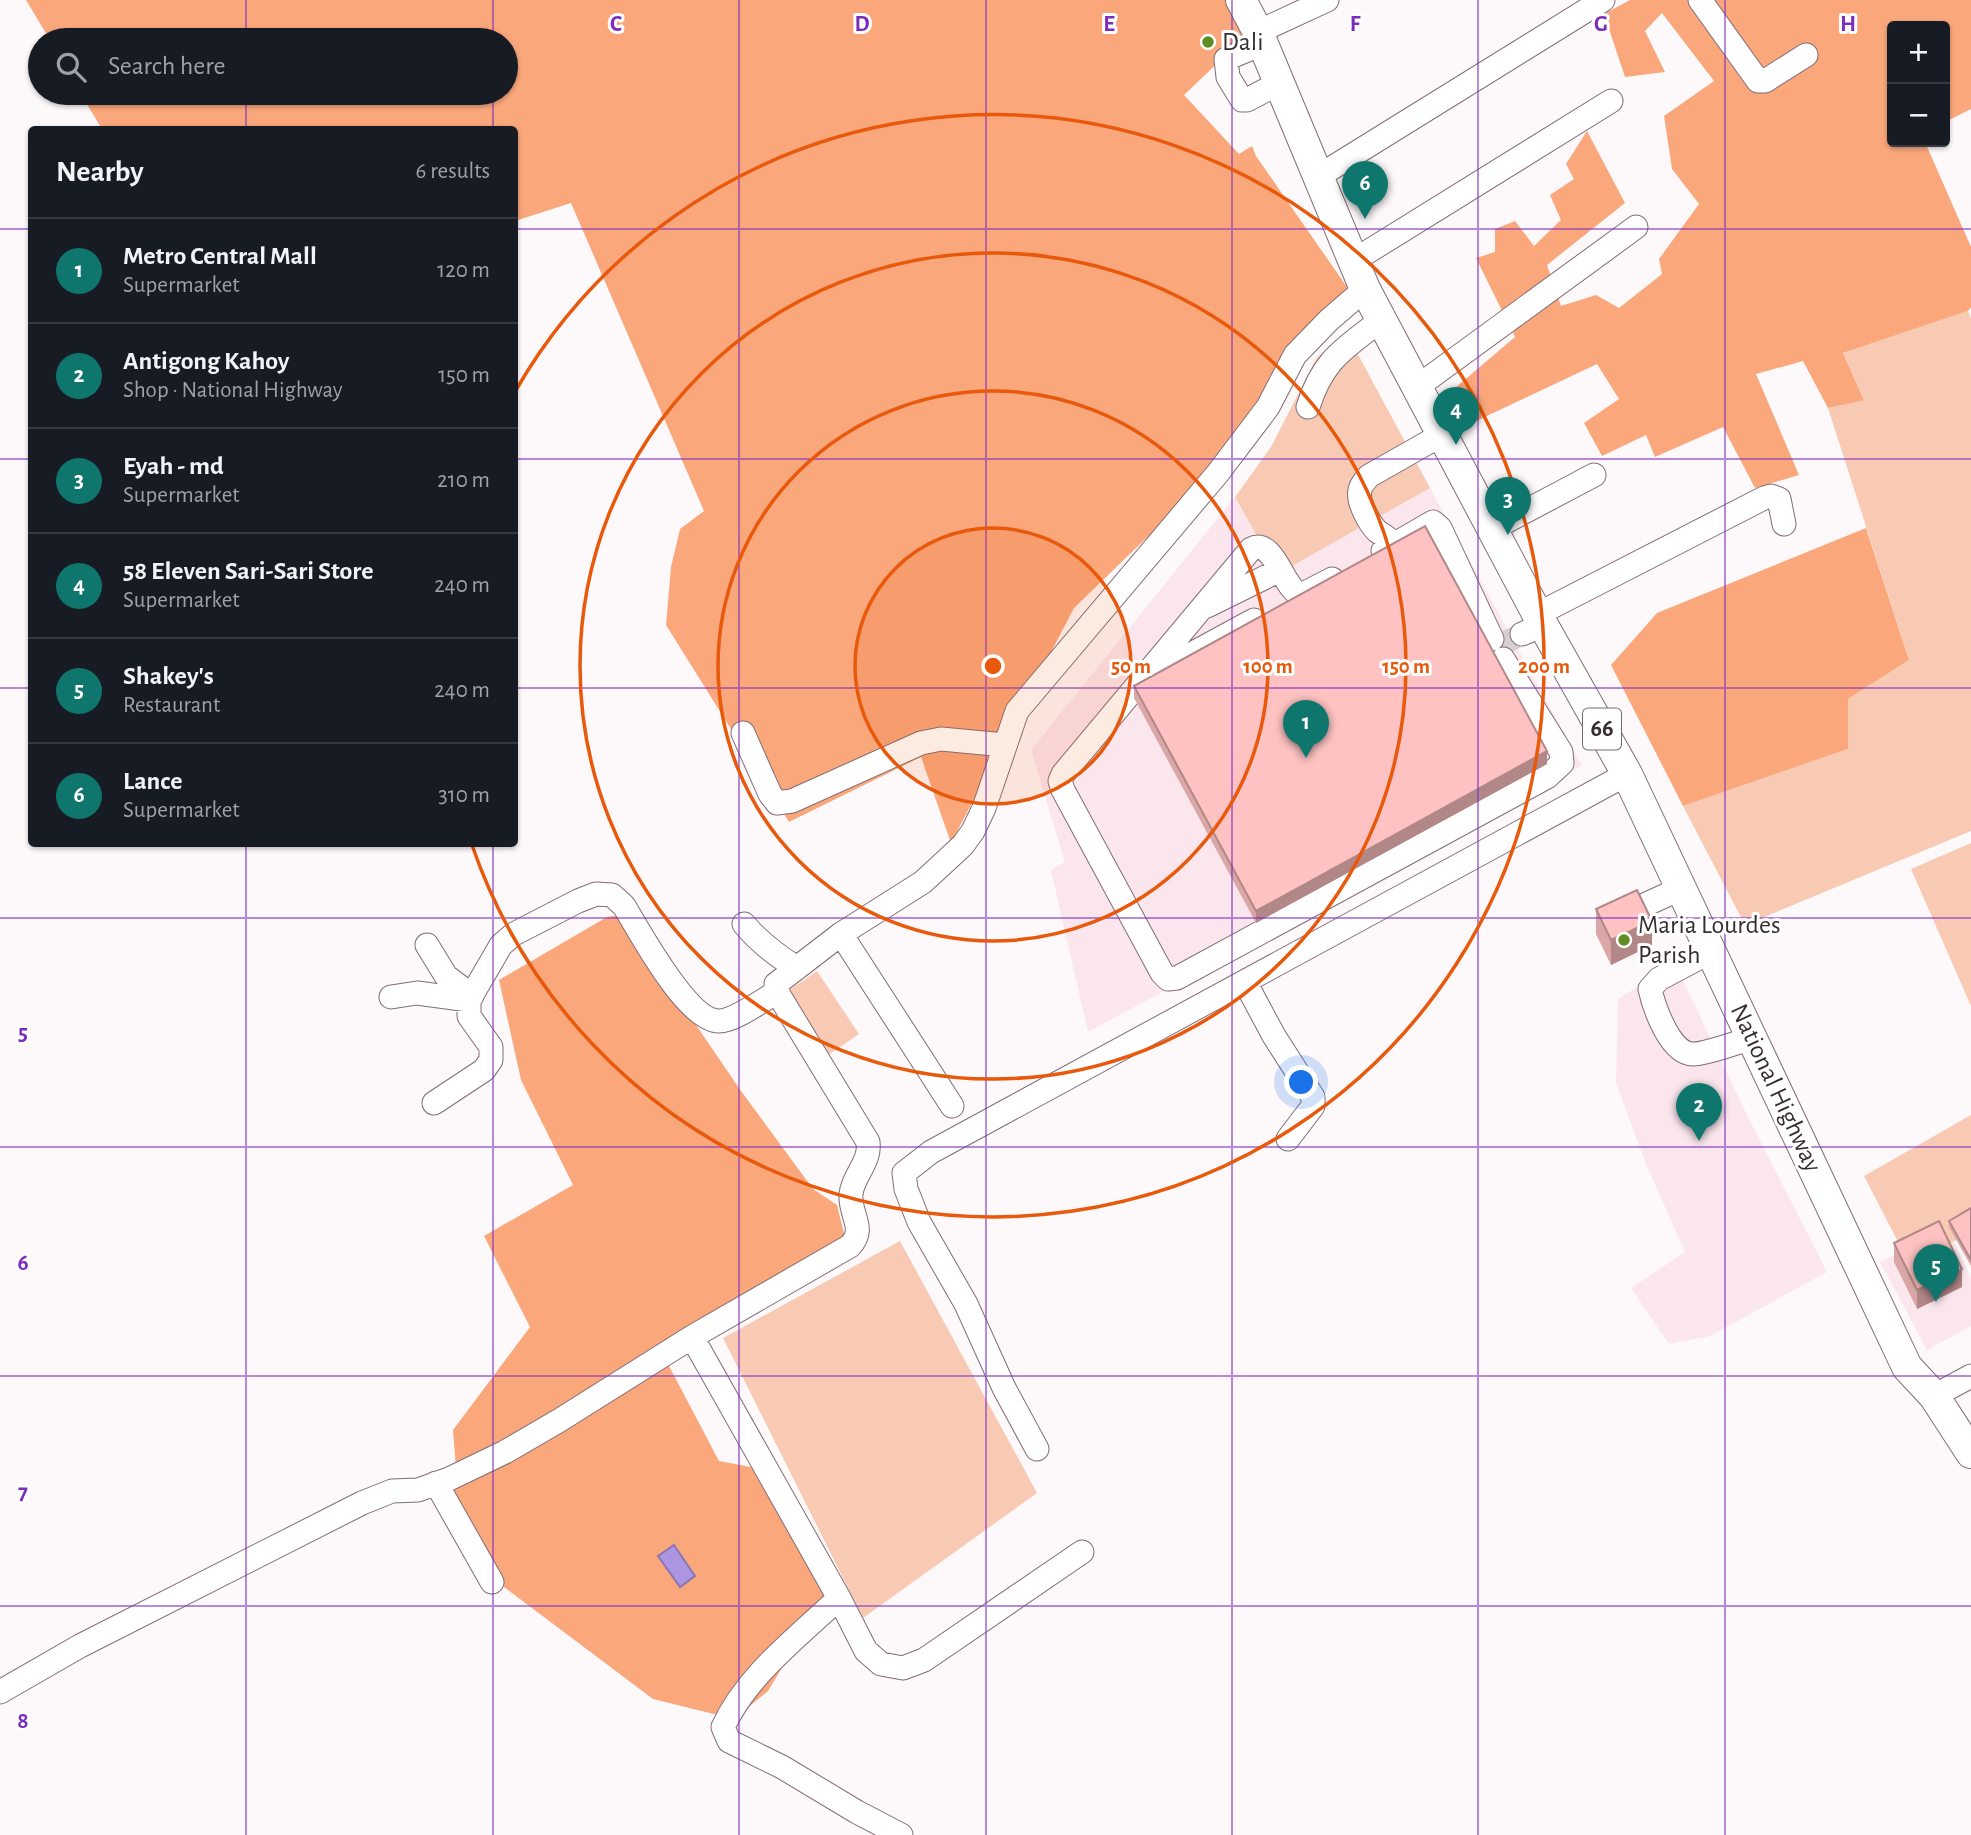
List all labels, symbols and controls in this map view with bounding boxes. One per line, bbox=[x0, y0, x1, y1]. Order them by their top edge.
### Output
text: C bbox=[610, 13, 622, 36]
text: D bbox=[854, 13, 870, 36]
text: E bbox=[1103, 13, 1115, 36]
text: F bbox=[1350, 13, 1361, 36]
text: G bbox=[1594, 13, 1608, 36]
text: H bbox=[1840, 13, 1856, 36]
map controls bbox=[1887, 21, 1950, 147]
button: + bbox=[1887, 21, 1950, 84]
search box bbox=[28, 28, 518, 105]
place label: Dali bbox=[1222, 29, 1264, 55]
marker: Dali bbox=[1200, 34, 1216, 50]
icon: search bbox=[52, 48, 90, 86]
text: Search here bbox=[108, 53, 226, 79]
button: − bbox=[1887, 84, 1950, 147]
text: Nearby bbox=[56, 157, 144, 187]
text: 6 results bbox=[416, 160, 490, 183]
pin: 6 bbox=[1342, 161, 1388, 219]
text: Metro Central Mall bbox=[123, 243, 317, 269]
text: 1 bbox=[75, 259, 83, 282]
text: 120 m bbox=[437, 259, 490, 282]
text: Supermarket bbox=[123, 274, 240, 297]
text: Antigong Kahoy bbox=[123, 348, 289, 374]
text: 2 bbox=[74, 364, 84, 387]
text: 150 m bbox=[438, 364, 490, 387]
text: Shop · National Highway bbox=[123, 379, 343, 402]
pin: 4 bbox=[1433, 387, 1479, 445]
text: Eyah - md bbox=[123, 453, 224, 479]
text: 3 bbox=[74, 469, 84, 492]
text: 210 m bbox=[437, 469, 490, 492]
pin: 3 bbox=[1485, 477, 1531, 535]
text: Supermarket bbox=[123, 484, 240, 507]
text: 58 Eleven Sari-Sari Store bbox=[123, 558, 374, 584]
text: 4 bbox=[73, 574, 85, 597]
text: 240 m bbox=[434, 574, 490, 597]
text: Supermarket bbox=[123, 589, 240, 612]
centre of rings bbox=[981, 654, 1005, 678]
text: 50 m bbox=[1111, 656, 1151, 677]
text: 100 m bbox=[1243, 656, 1293, 677]
text: 150 m bbox=[1382, 656, 1430, 677]
text: 200 m bbox=[1518, 656, 1570, 677]
text: Shakey's bbox=[123, 663, 214, 689]
text: 5 bbox=[74, 679, 84, 702]
text: 240 m bbox=[434, 679, 490, 702]
text: Restaurant bbox=[123, 694, 220, 717]
pin: 1 bbox=[1283, 700, 1329, 758]
road number: 66 bbox=[1583, 708, 1621, 750]
text: Lance bbox=[123, 768, 183, 794]
text: 6 bbox=[73, 784, 85, 807]
text: 310 m bbox=[438, 784, 490, 807]
text: Supermarket bbox=[123, 799, 240, 822]
place label: Maria Lourdes Parish bbox=[1638, 912, 1781, 968]
marker: Maria Lourdes Parish bbox=[1616, 932, 1632, 948]
street label: National Highway bbox=[1726, 1000, 1826, 1176]
text: 5 bbox=[18, 1022, 28, 1045]
your location bbox=[1284, 1065, 1318, 1099]
pin: 2 bbox=[1676, 1083, 1722, 1141]
pin: 5 bbox=[1913, 1244, 1959, 1302]
text: 6 bbox=[17, 1252, 29, 1275]
text: 7 bbox=[18, 1481, 28, 1504]
text: 8 bbox=[17, 1710, 29, 1733]

